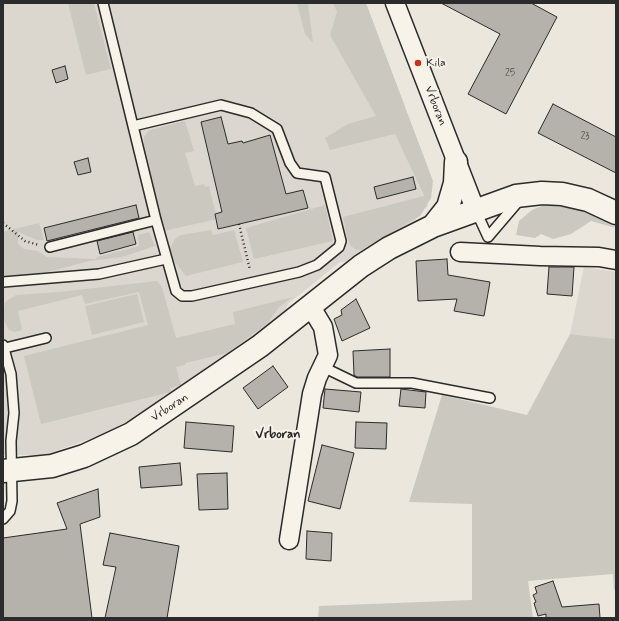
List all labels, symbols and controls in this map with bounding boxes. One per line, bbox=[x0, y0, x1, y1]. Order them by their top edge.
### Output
place label: Kila bbox=[426, 56, 446, 70]
marker: Kila bbox=[413, 58, 423, 68]
house number: 25 bbox=[505, 68, 515, 80]
street label: Vrboran bbox=[421, 84, 449, 128]
house number: 23 bbox=[580, 131, 590, 143]
street label: Vrboran bbox=[149, 391, 191, 425]
district label: Vrboran bbox=[255, 427, 301, 443]

